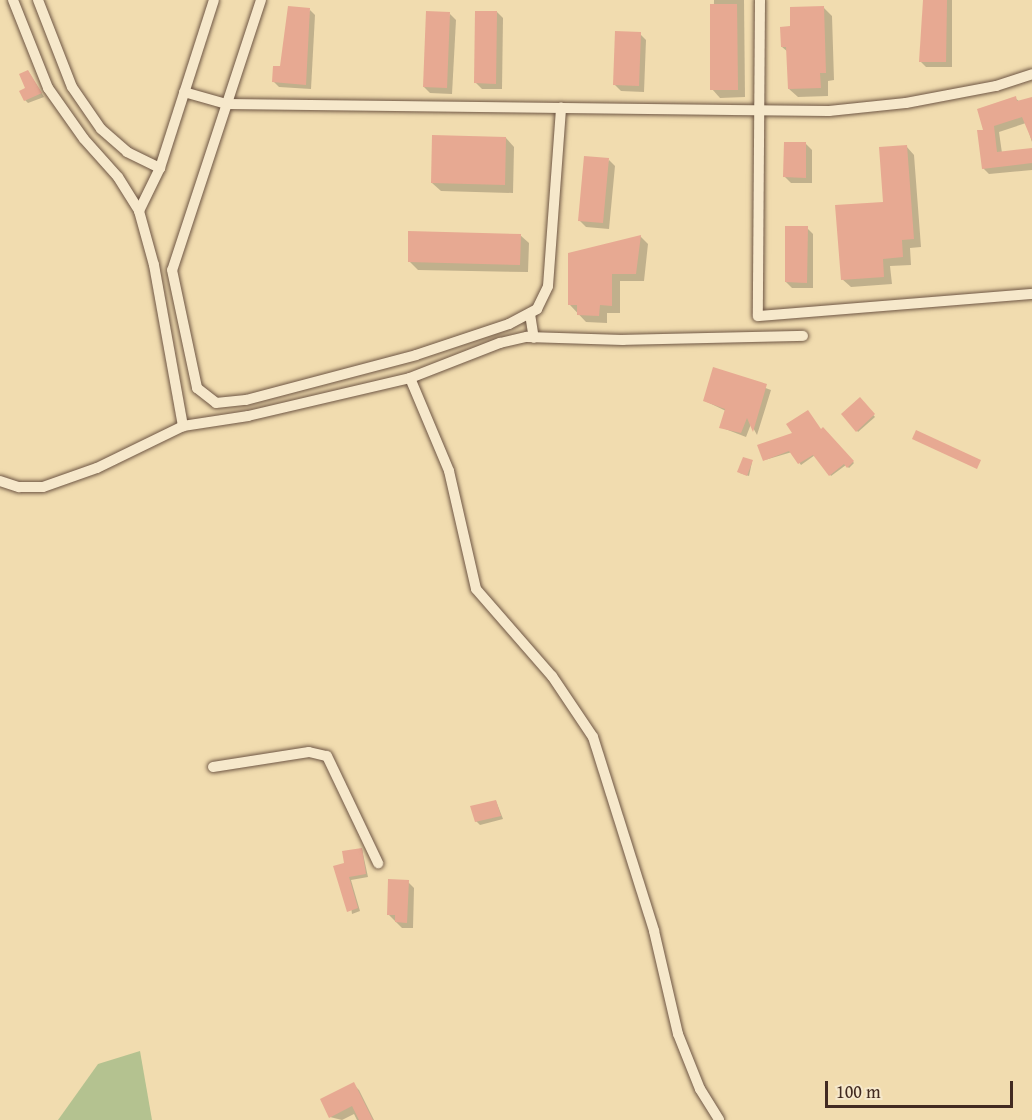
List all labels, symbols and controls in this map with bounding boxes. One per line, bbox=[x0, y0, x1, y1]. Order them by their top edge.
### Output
scale bar bbox=[828, 1069, 1016, 1107]
text: 100 m bbox=[836, 1078, 881, 1105]

